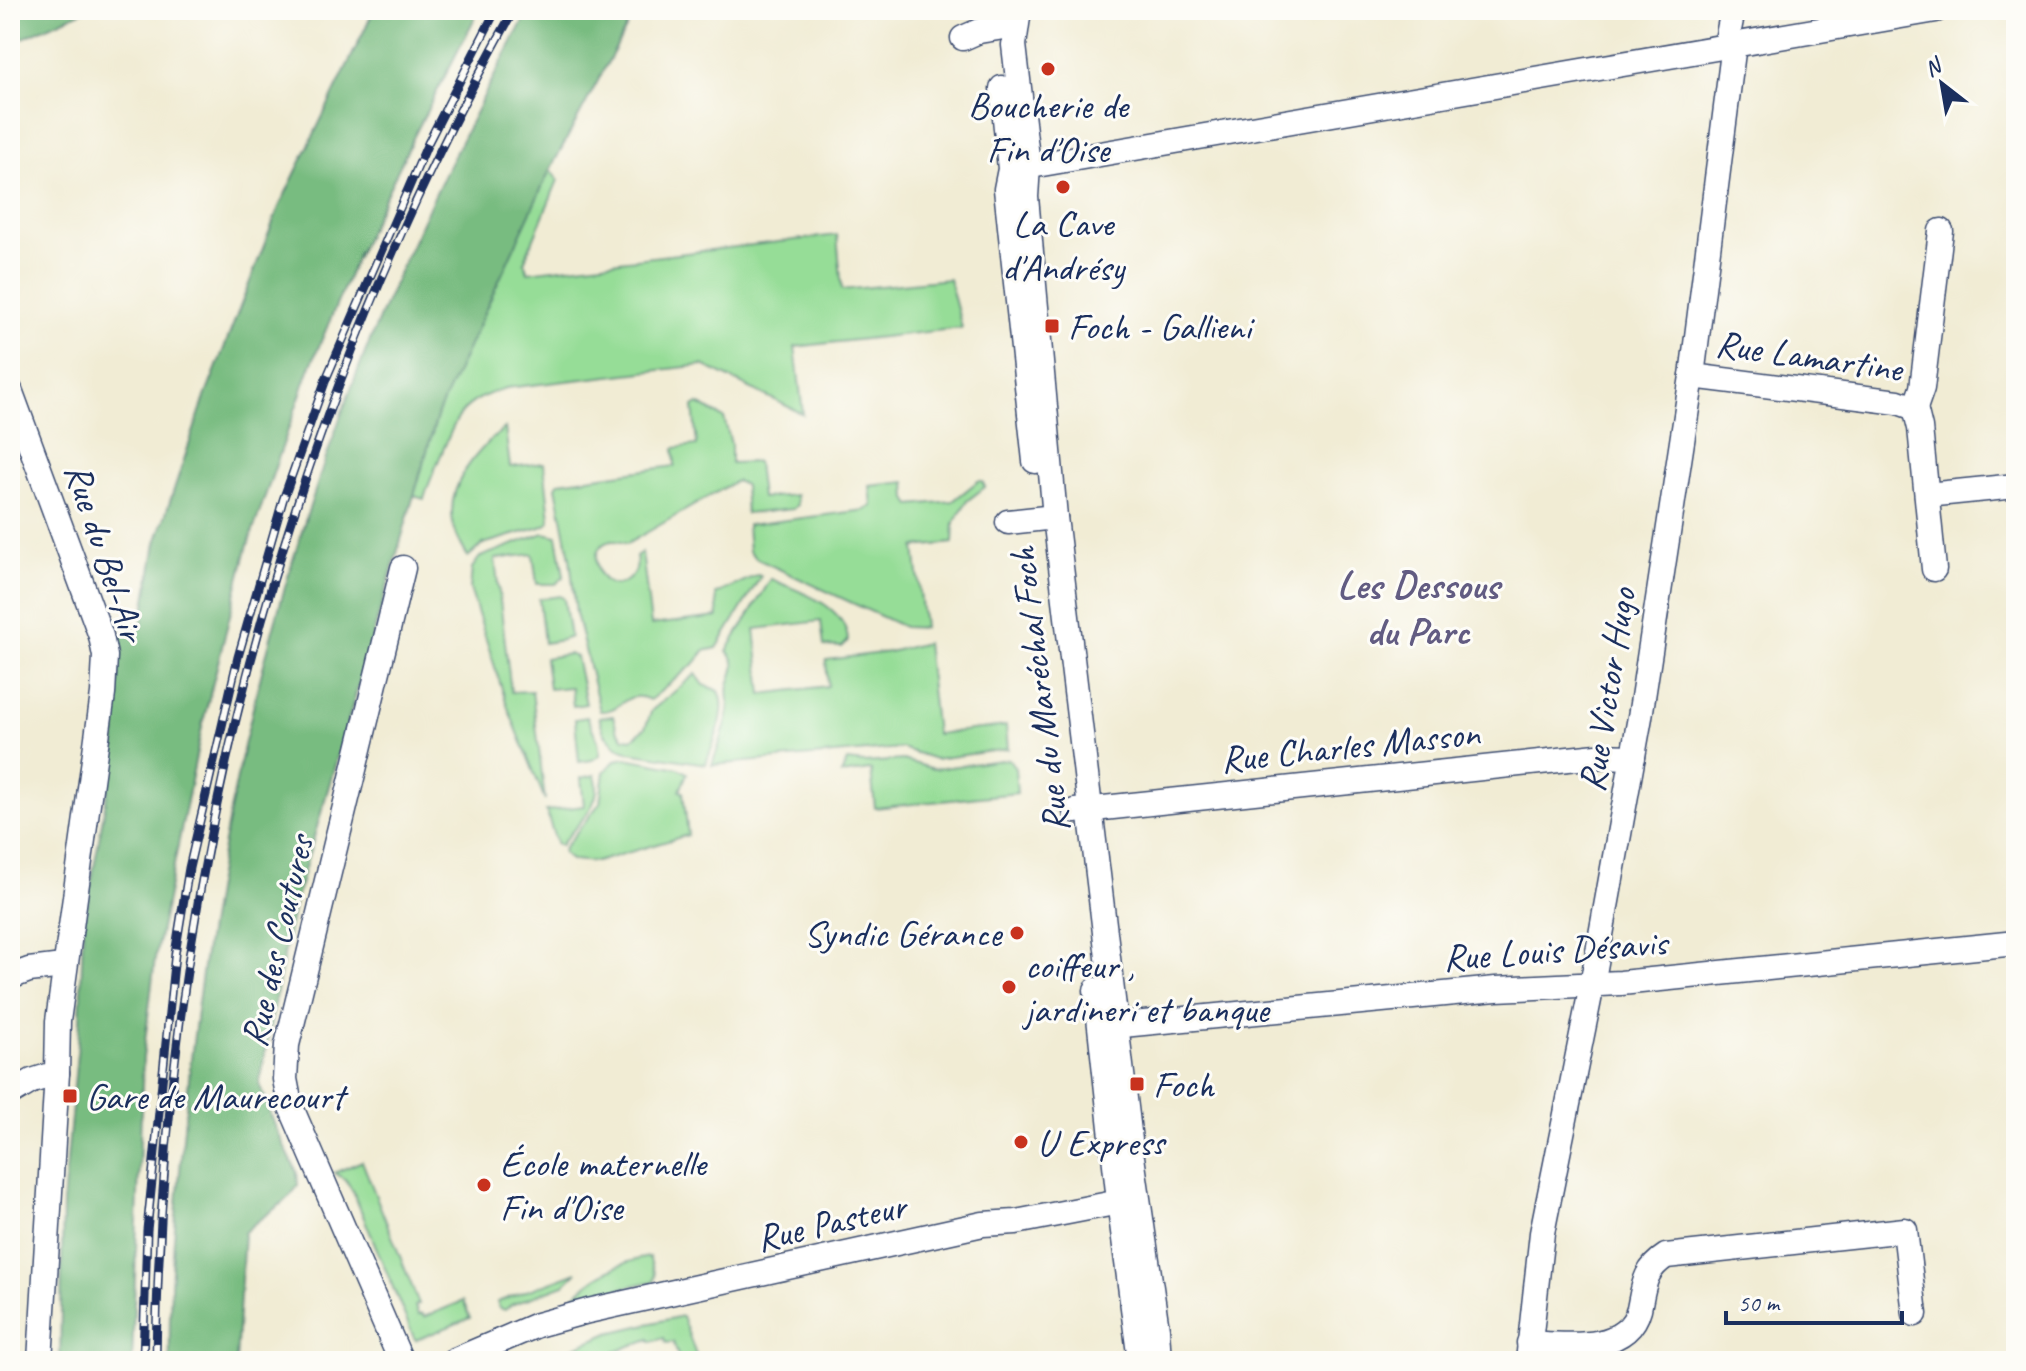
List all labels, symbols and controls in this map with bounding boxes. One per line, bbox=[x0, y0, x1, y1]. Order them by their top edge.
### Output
north arrow bbox=[1902, 44, 1982, 124]
text: N bbox=[1919, 50, 1948, 83]
marker: Boucherie de Fin d'Oise bbox=[1039, 60, 1057, 78]
place label: Boucherie de Fin d'Oise bbox=[968, 82, 1131, 173]
marker: La Cave d'Andrésy bbox=[1054, 178, 1072, 196]
place label: La Cave d'Andrésy bbox=[1002, 200, 1127, 291]
place label: Foch - Gallieni bbox=[1068, 303, 1255, 350]
marker: Foch - Gallieni bbox=[1043, 317, 1061, 335]
street label: Rue Lamartine bbox=[1713, 320, 1908, 393]
street label: Rue du Bel-Air bbox=[54, 457, 157, 651]
street label: Rue du Maréchal Foch bbox=[998, 543, 1080, 835]
district label: Les Dessous du Parc bbox=[1337, 560, 1503, 656]
street label: Rue Victor Hugo bbox=[1568, 583, 1647, 795]
street label: Rue Charles Masson bbox=[1218, 709, 1484, 783]
street label: Rue des Coutures bbox=[230, 828, 325, 1051]
place label: Syndic Gérance bbox=[804, 910, 1004, 957]
street label: Rue Louis Désavis bbox=[1441, 919, 1672, 981]
marker: Syndic Gérance bbox=[1008, 924, 1026, 942]
place label: coiffeur , jardineri et banque bbox=[1021, 942, 1271, 1033]
marker: coiffeur , jardineri et banque bbox=[1000, 978, 1018, 996]
place label: Foch bbox=[1153, 1061, 1215, 1108]
place label: Gare de Maurecourt bbox=[86, 1073, 350, 1120]
marker: Foch bbox=[1128, 1075, 1146, 1093]
marker: Gare de Maurecourt bbox=[61, 1087, 79, 1105]
place label: U Express bbox=[1037, 1119, 1167, 1166]
marker: U Express bbox=[1012, 1133, 1030, 1151]
place label: École maternelle Fin d'Oise bbox=[500, 1140, 708, 1231]
marker: École maternelle Fin d'Oise bbox=[475, 1176, 493, 1194]
street label: Rue Pasteur bbox=[752, 1181, 914, 1262]
scale bar bbox=[1726, 1275, 1902, 1325]
text: 50 m bbox=[1738, 1288, 1781, 1318]

